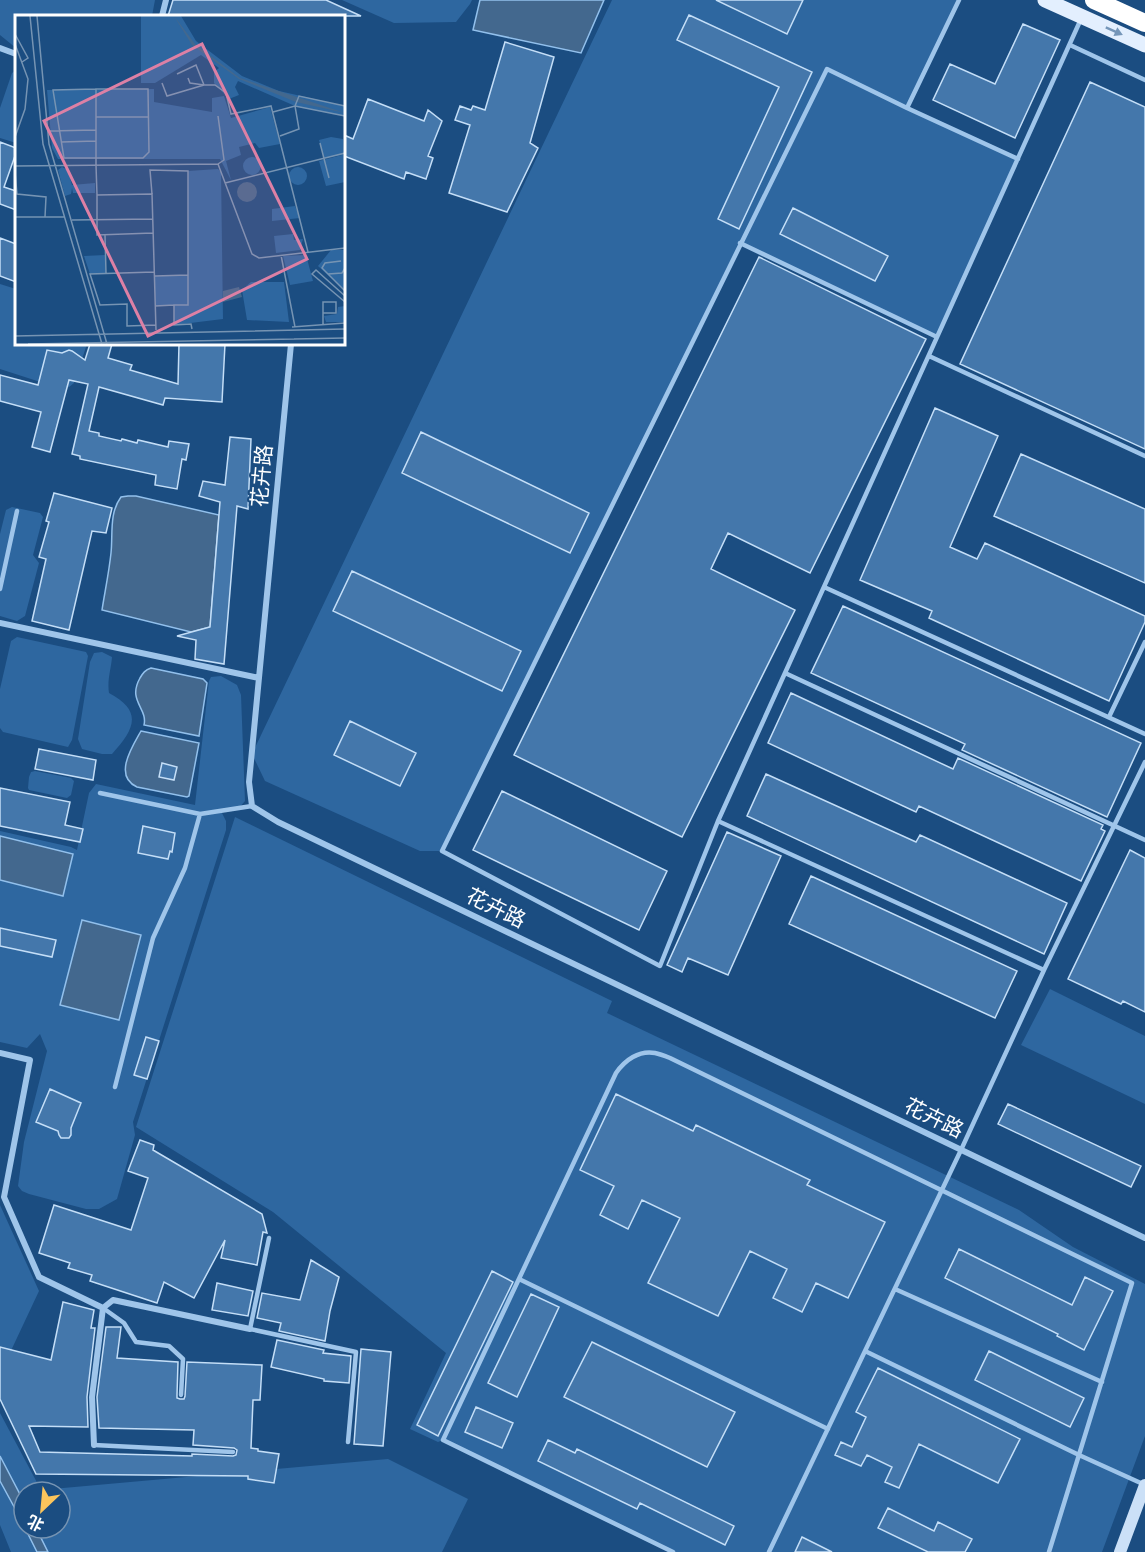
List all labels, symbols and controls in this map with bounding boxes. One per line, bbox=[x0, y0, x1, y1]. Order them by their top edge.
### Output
inset map bbox=[15, 15, 345, 345]
one-way arrow bbox=[1106, 26, 1124, 36]
street label: 花卉路 bbox=[245, 443, 277, 508]
street label: 花卉路 bbox=[462, 882, 530, 933]
street label: 花卉路 bbox=[900, 1092, 968, 1143]
north arrow bbox=[12, 1480, 72, 1540]
text: 北 bbox=[24, 1511, 47, 1536]

